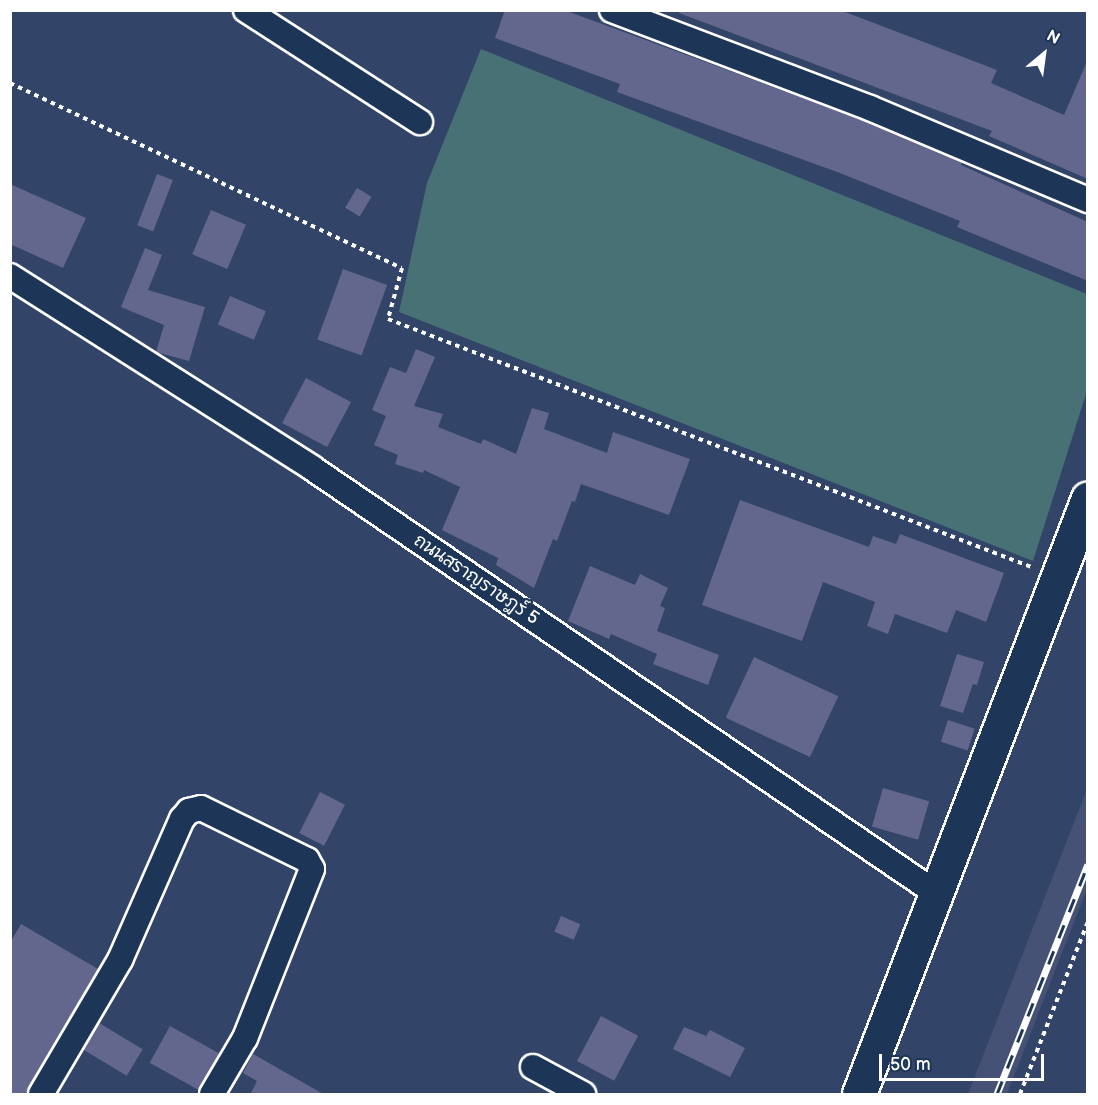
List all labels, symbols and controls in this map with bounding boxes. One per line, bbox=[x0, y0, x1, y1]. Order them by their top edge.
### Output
north arrow bbox=[1014, 24, 1074, 84]
text: N bbox=[1043, 27, 1063, 49]
street label: ถนนสราญราษฎร์ 5 bbox=[409, 530, 543, 630]
scale bar bbox=[882, 1042, 1047, 1080]
text: 50 m bbox=[890, 1054, 931, 1075]

